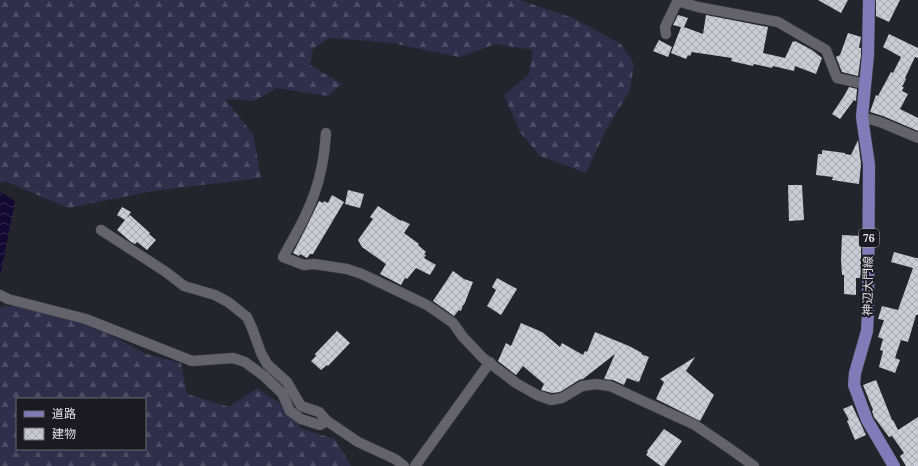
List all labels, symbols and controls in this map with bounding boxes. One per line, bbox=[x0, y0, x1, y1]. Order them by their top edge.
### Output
road number: 76 bbox=[859, 229, 879, 247]
street label: 神辺大門線 bbox=[859, 256, 876, 316]
legend bbox=[16, 398, 146, 450]
text: 道路 bbox=[52, 406, 76, 421]
text: 建物 bbox=[52, 426, 76, 441]

